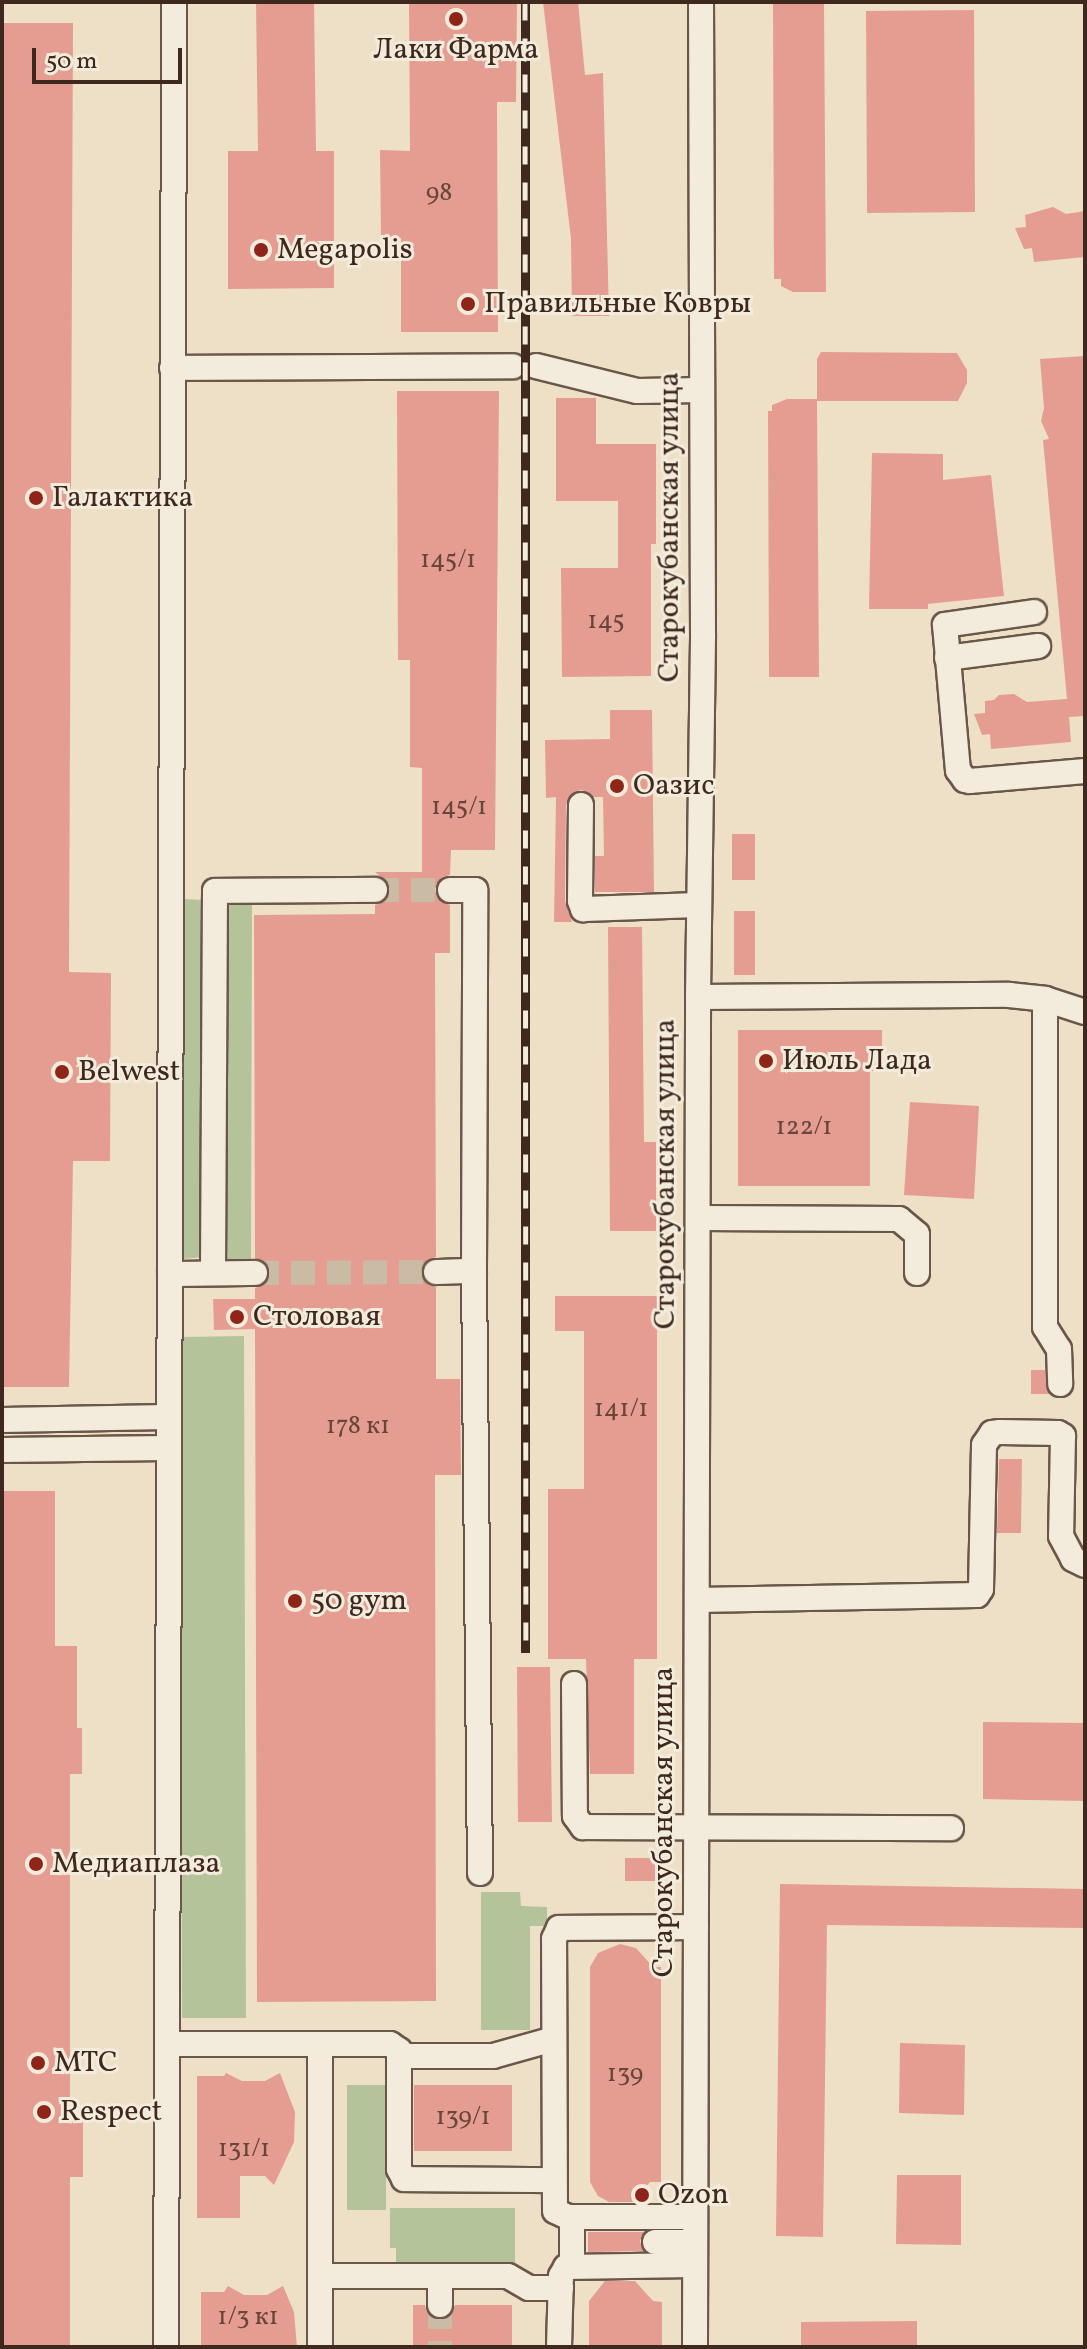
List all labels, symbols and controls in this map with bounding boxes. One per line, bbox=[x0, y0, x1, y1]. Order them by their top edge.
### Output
marker: Лаки Фарма bbox=[447, 10, 465, 28]
scale bar bbox=[36, 32, 186, 82]
place label: Лаки Фарма bbox=[373, 32, 539, 68]
text: 50 m bbox=[46, 45, 98, 79]
house number: 98 bbox=[426, 178, 452, 210]
place label: Megapolis bbox=[277, 232, 413, 268]
marker: Megapolis bbox=[252, 241, 270, 259]
place label: Правильные Ковры bbox=[484, 286, 751, 322]
marker: Правильные Ковры bbox=[459, 295, 477, 313]
street label: Старокубанская улица bbox=[652, 371, 688, 683]
place label: Галактика bbox=[52, 480, 194, 516]
marker: Галактика bbox=[27, 489, 45, 507]
house number: 145/1 bbox=[420, 545, 476, 577]
house number: 145 bbox=[587, 606, 625, 638]
place label: Оазис bbox=[633, 768, 715, 804]
marker: Оазис bbox=[608, 777, 626, 795]
house number: 145/1 bbox=[431, 792, 487, 824]
street label: Старокубанская улица bbox=[648, 1018, 684, 1330]
place label: Июль Лада bbox=[782, 1043, 932, 1079]
marker: Июль Лада bbox=[757, 1052, 775, 1070]
place label: Belwest bbox=[78, 1054, 180, 1090]
marker: Belwest bbox=[53, 1063, 71, 1081]
house number: 122/1 bbox=[776, 1112, 832, 1144]
place label: Столовая bbox=[253, 1299, 381, 1335]
marker: Столовая bbox=[228, 1308, 246, 1326]
house number: 141/1 bbox=[594, 1394, 648, 1426]
house number: 178 к1 bbox=[326, 1411, 390, 1443]
place label: 50 gym bbox=[311, 1583, 407, 1619]
marker: 50 gym bbox=[286, 1592, 304, 1610]
street label: Старокубанская улица bbox=[646, 1666, 682, 1978]
place label: Медиаплаза bbox=[52, 1846, 220, 1882]
marker: Медиаплаза bbox=[27, 1855, 45, 1873]
place label: МТС bbox=[54, 2045, 118, 2081]
marker: МТС bbox=[29, 2054, 47, 2072]
house number: 139 bbox=[607, 2059, 643, 2091]
place label: Respect bbox=[60, 2094, 162, 2130]
house number: 139/1 bbox=[435, 2102, 491, 2134]
marker: Respect bbox=[35, 2103, 53, 2121]
house number: 131/1 bbox=[218, 2134, 270, 2166]
place label: Ozon bbox=[658, 2177, 729, 2213]
marker: Ozon bbox=[633, 2186, 651, 2204]
house number: 1/3 к1 bbox=[217, 2302, 279, 2334]

